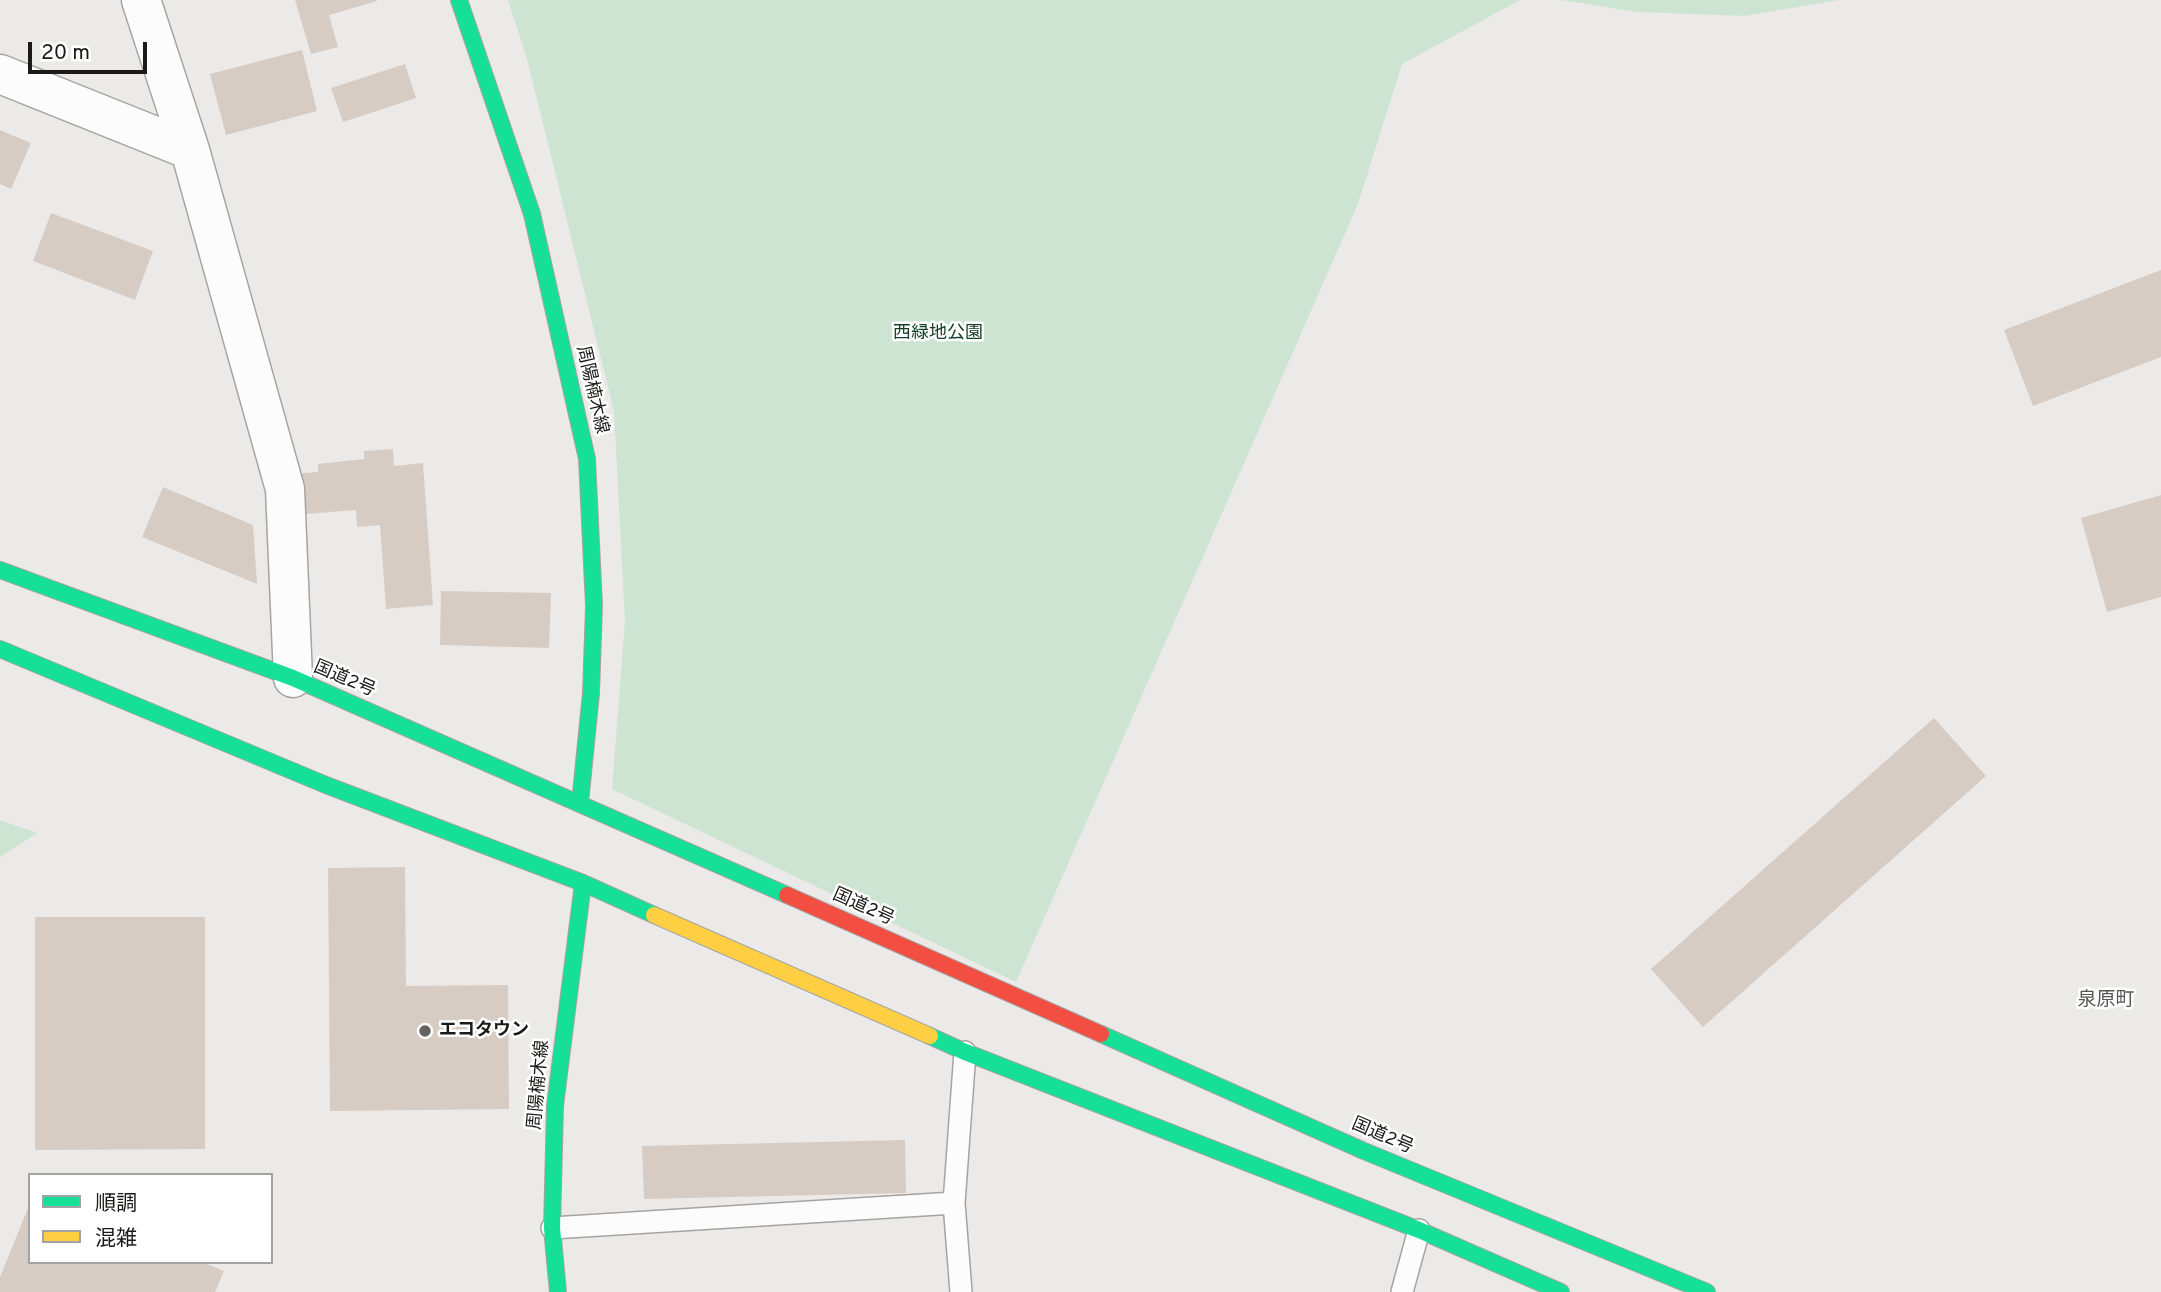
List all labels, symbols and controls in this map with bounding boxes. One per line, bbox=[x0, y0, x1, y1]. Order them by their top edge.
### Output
scale bar bbox=[32, 28, 150, 72]
text: 20 m bbox=[41, 40, 90, 67]
park label: 西緑地公園 bbox=[893, 323, 983, 345]
street label: 周陽楠木線 bbox=[570, 344, 612, 436]
street label: 国道2号 bbox=[310, 657, 378, 703]
street label: 国道2号 bbox=[829, 885, 897, 931]
district label: 泉原町 bbox=[2078, 990, 2134, 1012]
place label: エコタウン bbox=[439, 1020, 529, 1042]
marker: エコタウン bbox=[417, 1023, 433, 1039]
street label: 周陽楠木線 bbox=[525, 1039, 555, 1131]
street label: 国道2号 bbox=[1348, 1114, 1416, 1160]
legend bbox=[28, 1173, 273, 1264]
text: 順調 bbox=[95, 1191, 137, 1218]
text: 混雑 bbox=[95, 1226, 137, 1253]

